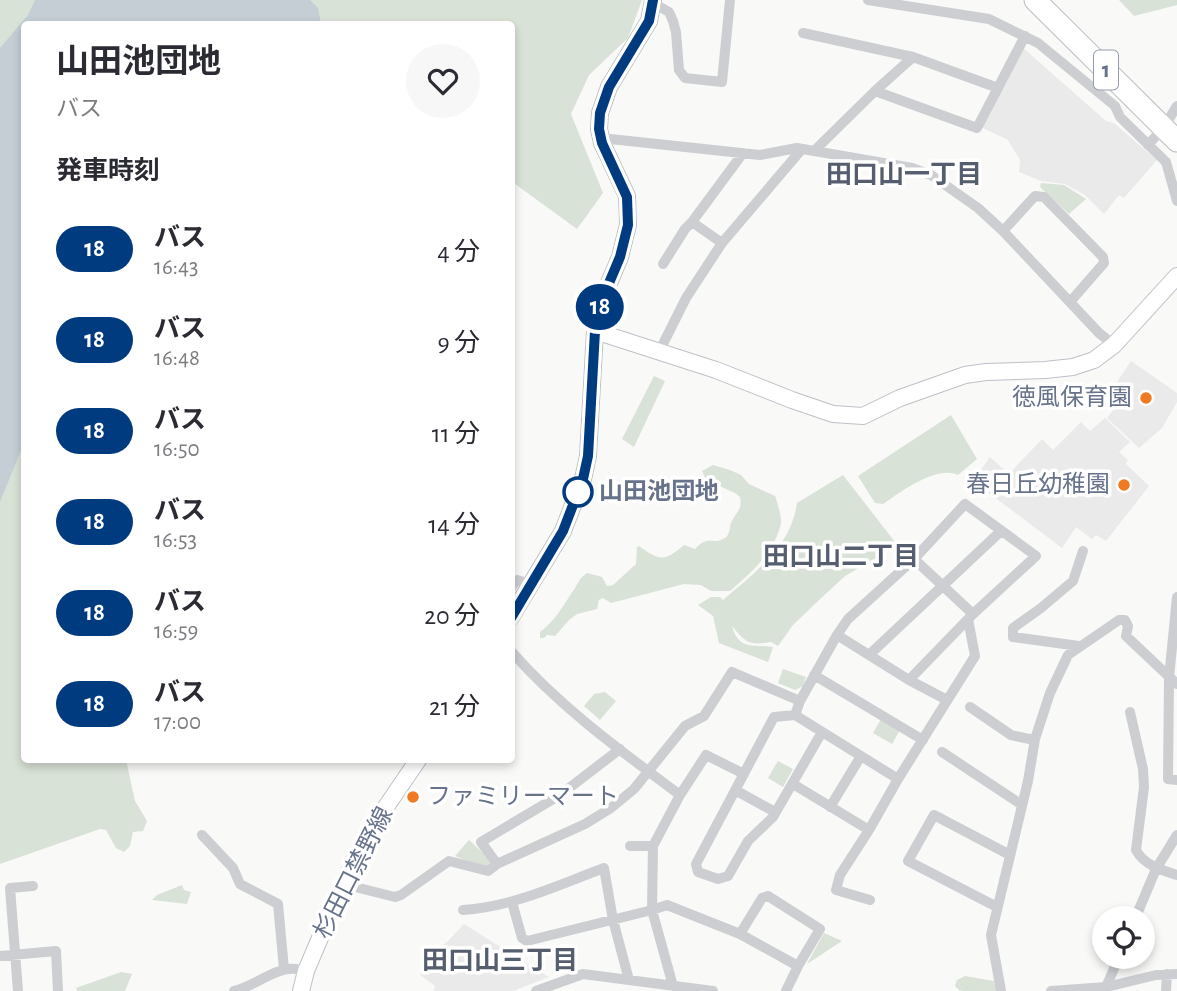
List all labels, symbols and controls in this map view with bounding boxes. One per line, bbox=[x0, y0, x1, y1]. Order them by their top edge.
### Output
button: heart bbox=[406, 44, 480, 118]
text: 山田池団地 bbox=[56, 46, 221, 79]
road number: 1 bbox=[1094, 50, 1118, 90]
text: バス bbox=[56, 98, 102, 121]
text: 発車時刻 bbox=[56, 158, 160, 184]
district label: 田口山一丁目 bbox=[826, 161, 982, 188]
text: バス bbox=[154, 225, 206, 251]
text: 18 bbox=[84, 237, 105, 261]
text: 4 分 bbox=[437, 239, 480, 265]
text: 16:43 bbox=[154, 256, 199, 279]
line badge: 18 bbox=[568, 284, 632, 330]
text: 18 bbox=[590, 295, 610, 319]
text: バス bbox=[154, 316, 206, 342]
text: 18 bbox=[84, 328, 105, 352]
text: 9 分 bbox=[437, 330, 480, 356]
text: 16:48 bbox=[154, 347, 200, 370]
place label: 徳風保育園 bbox=[1012, 384, 1132, 410]
marker: 徳風保育園 bbox=[1138, 390, 1154, 406]
text: バス bbox=[154, 407, 206, 433]
text: 18 bbox=[84, 419, 105, 443]
text: 11 分 bbox=[432, 421, 480, 447]
text: 16:50 bbox=[154, 438, 200, 461]
place label: 春日丘幼稚園 bbox=[966, 471, 1110, 497]
marker: 山田池団地 bbox=[563, 477, 593, 507]
marker: 春日丘幼稚園 bbox=[1116, 477, 1132, 493]
place label: 山田池団地 bbox=[599, 478, 719, 504]
text: バス bbox=[154, 498, 206, 524]
text: 18 bbox=[84, 510, 105, 534]
text: 14 分 bbox=[428, 512, 480, 538]
text: 16:53 bbox=[154, 529, 197, 552]
district label: 田口山二丁目 bbox=[763, 543, 919, 570]
text: バス bbox=[154, 589, 206, 615]
text: 18 bbox=[84, 601, 105, 625]
text: 20 分 bbox=[424, 603, 480, 629]
text: 16:59 bbox=[154, 620, 198, 643]
text: バス bbox=[154, 680, 206, 706]
text: 18 bbox=[84, 692, 105, 716]
text: 21 分 bbox=[429, 694, 480, 720]
text: 17:00 bbox=[154, 711, 201, 734]
place label: ファミリーマート bbox=[427, 785, 619, 809]
marker: ファミリーマート bbox=[405, 789, 421, 805]
street label: 杉田口禁野線 bbox=[309, 802, 397, 943]
map controls bbox=[1092, 906, 1155, 969]
button: locate bbox=[1092, 906, 1155, 969]
district label: 田口山三丁目 bbox=[422, 947, 578, 974]

